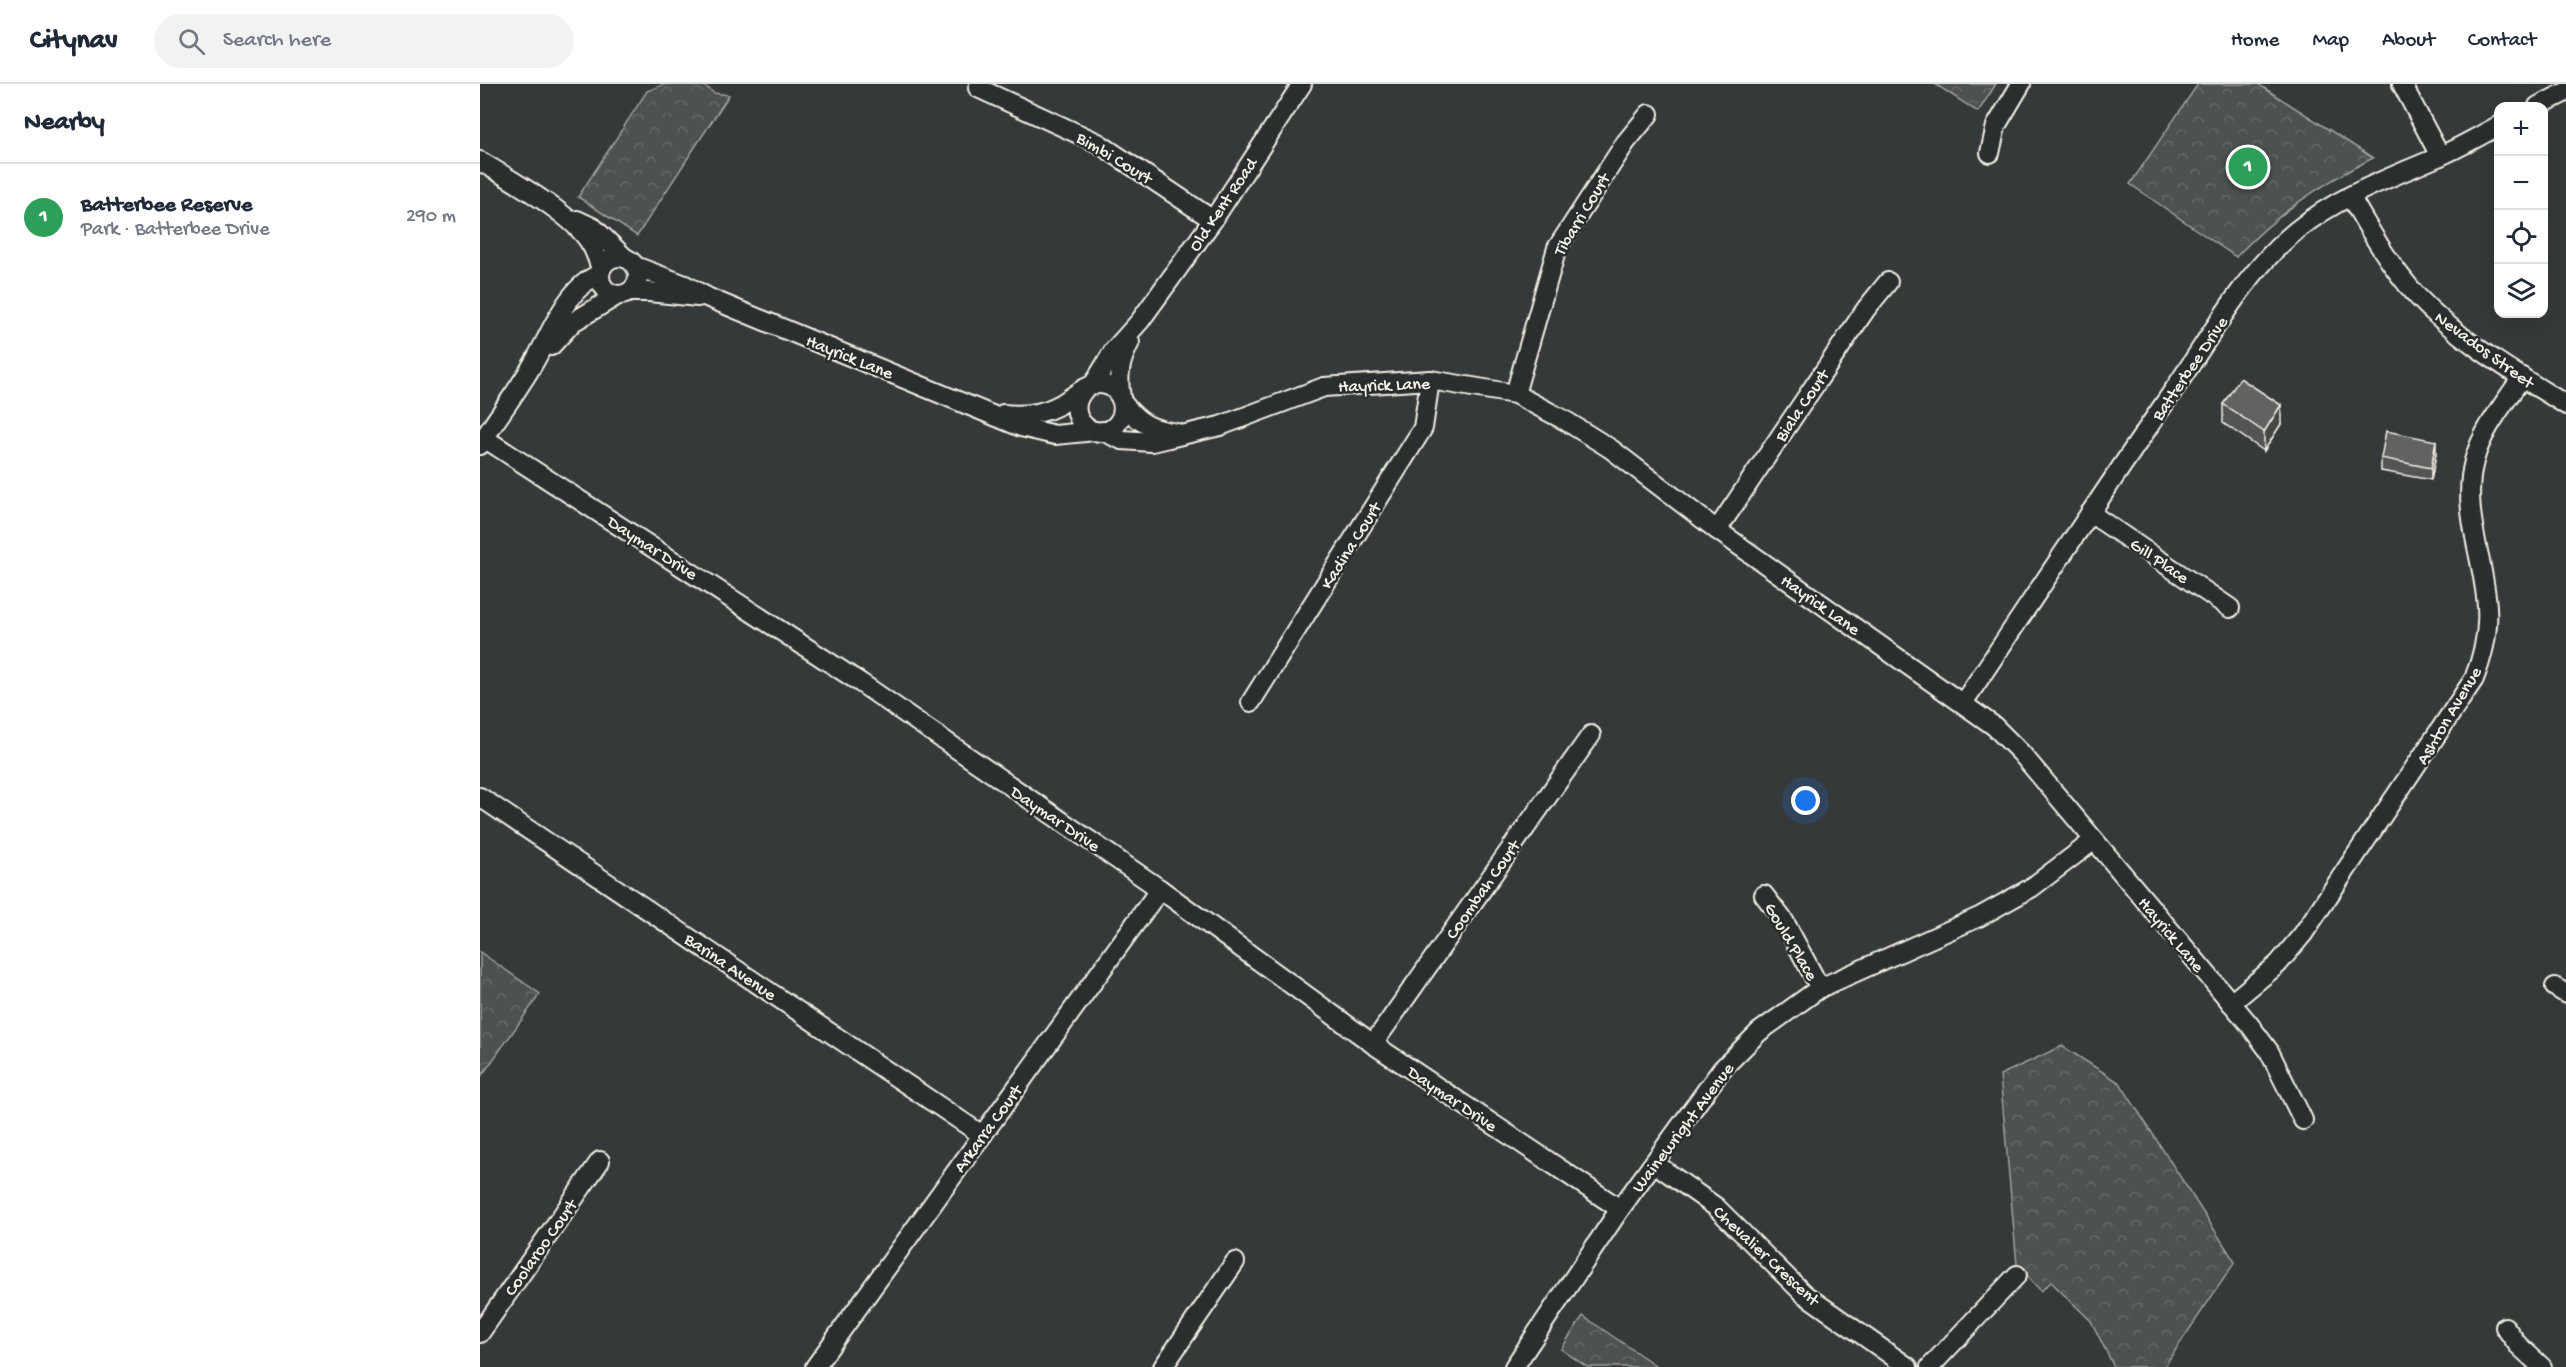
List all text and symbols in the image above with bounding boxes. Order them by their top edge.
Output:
search box [154,14,574,68]
text: Citynav [30,25,118,58]
icon: search [175,25,208,58]
text: Search here [223,28,331,54]
text: Home [2231,29,2279,54]
text: Map [2312,29,2349,54]
text: About [2382,29,2435,54]
text: Contact [2468,29,2536,54]
map controls [2494,102,2548,318]
button: + [2494,102,2548,156]
text: Nearby [24,108,105,139]
street label: Bimbi Court [1071,128,1157,191]
pin: 1 [2228,144,2268,190]
street label: Old Kent Road [1185,153,1264,256]
button: − [2494,156,2548,210]
street label: Tibarri Court [1550,169,1617,261]
text: Batterbee Reserve [81,193,252,219]
text: 1 [39,206,48,229]
text: 290 m [406,206,456,229]
button: locate [2494,210,2548,264]
text: Park · Batterbee Drive [81,219,269,242]
button: layers [2494,264,2548,318]
street label: Nevados Street [2430,308,2539,395]
street label: Batterbee Drive [2148,313,2234,426]
street label: Hayrick Lane [802,331,896,386]
street label: Biala Court [1771,365,1836,447]
street label: Hayrick Lane [1338,374,1431,399]
street label: Kadina Court [1317,498,1388,594]
street label: Daymar Drive [602,512,701,586]
street label: Gill Place [2125,535,2193,590]
street label: Hayrick Lane [1776,571,1864,642]
street label: Ashton Avenue [2413,663,2488,769]
street label: Daymar Drive [1005,782,1104,858]
your location [1791,786,1820,815]
street label: Coombah Court [1442,836,1527,944]
street label: Hayrick Lane [2132,894,2208,978]
street label: Gould Place [1758,899,1822,986]
street label: Barina Avenue [679,929,780,1007]
street label: Wainewright Avenue [1628,1059,1740,1197]
street label: Daymar Drive [1402,1062,1501,1138]
street label: Arkarra Court [950,1080,1029,1177]
street label: Coolaroo Court [501,1195,584,1301]
street label: Chevalier Crescent [1708,1202,1824,1313]

